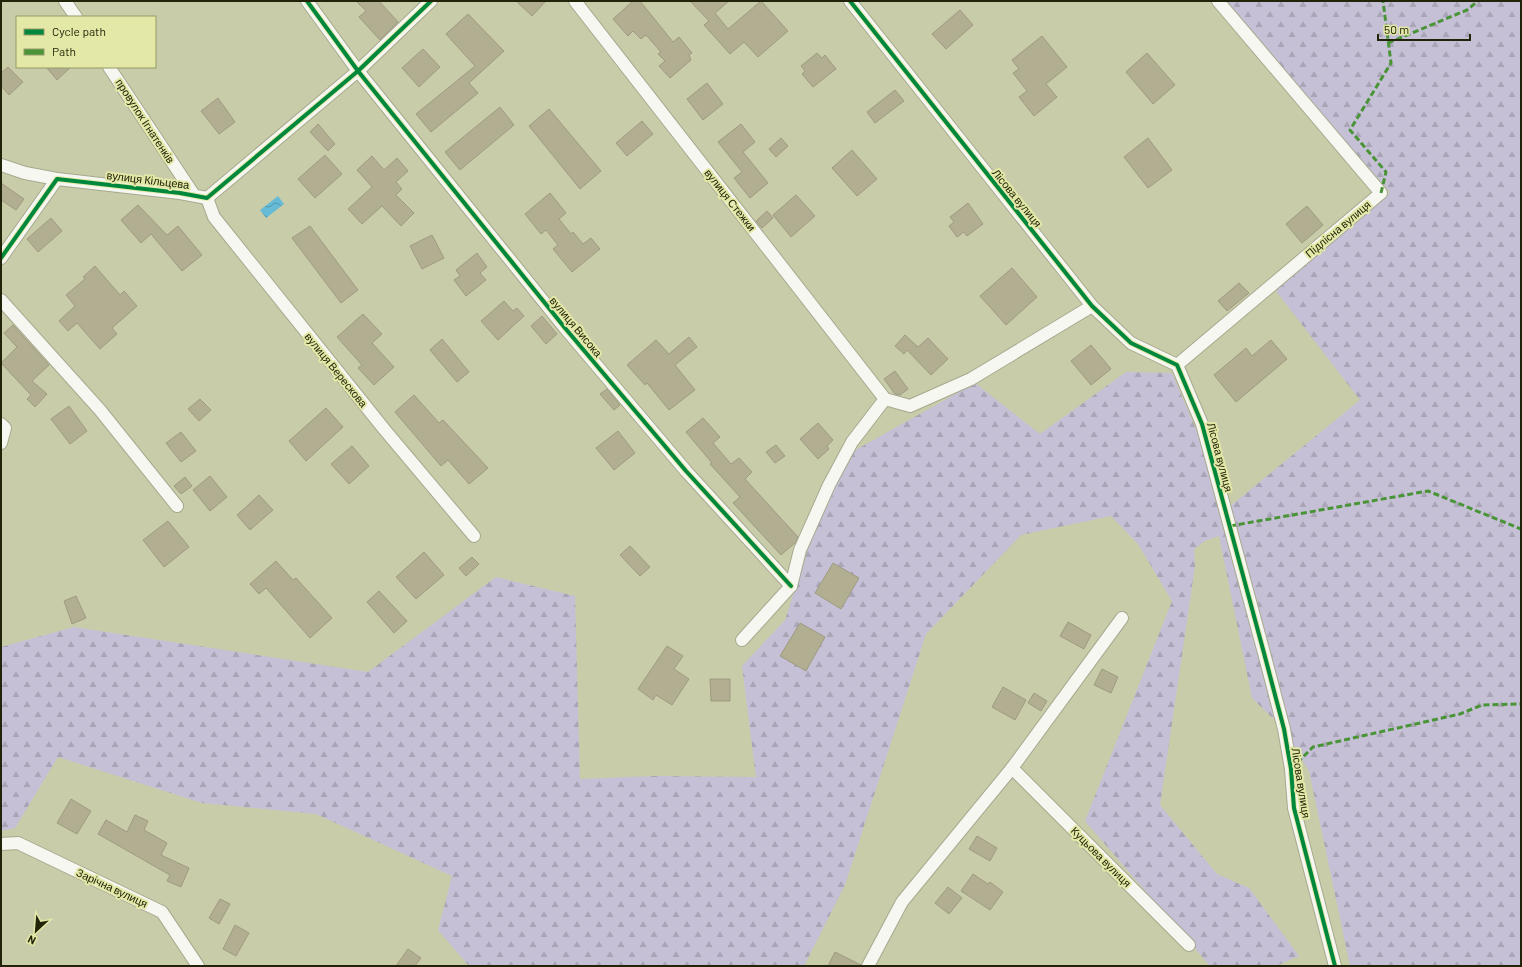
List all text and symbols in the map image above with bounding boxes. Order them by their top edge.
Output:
legend [16,16,156,68]
scale bar [1378,16,1470,42]
text: 50 m [1384,22,1409,36]
text: Cycle path [52,24,106,38]
text: Path [52,44,76,58]
street label: провулок Ігнатенків [113,76,178,165]
street label: вулиця Стежки [702,166,759,233]
street label: Лісова вулиця [990,166,1045,229]
street label: вулиця Кільцева [106,168,191,191]
street label: Підлісна вулиця [1302,198,1373,260]
street label: вулиця Висока [548,294,606,360]
street label: вулиця Верескова [302,330,371,410]
street label: Лісова вулиця [1205,421,1236,493]
street label: Лісова вулиця [1290,747,1313,819]
street label: Куцьова вулиця [1069,824,1134,889]
street label: Зарічна вулиця [75,865,150,910]
north arrow [16,911,56,951]
text: N [25,933,38,948]

